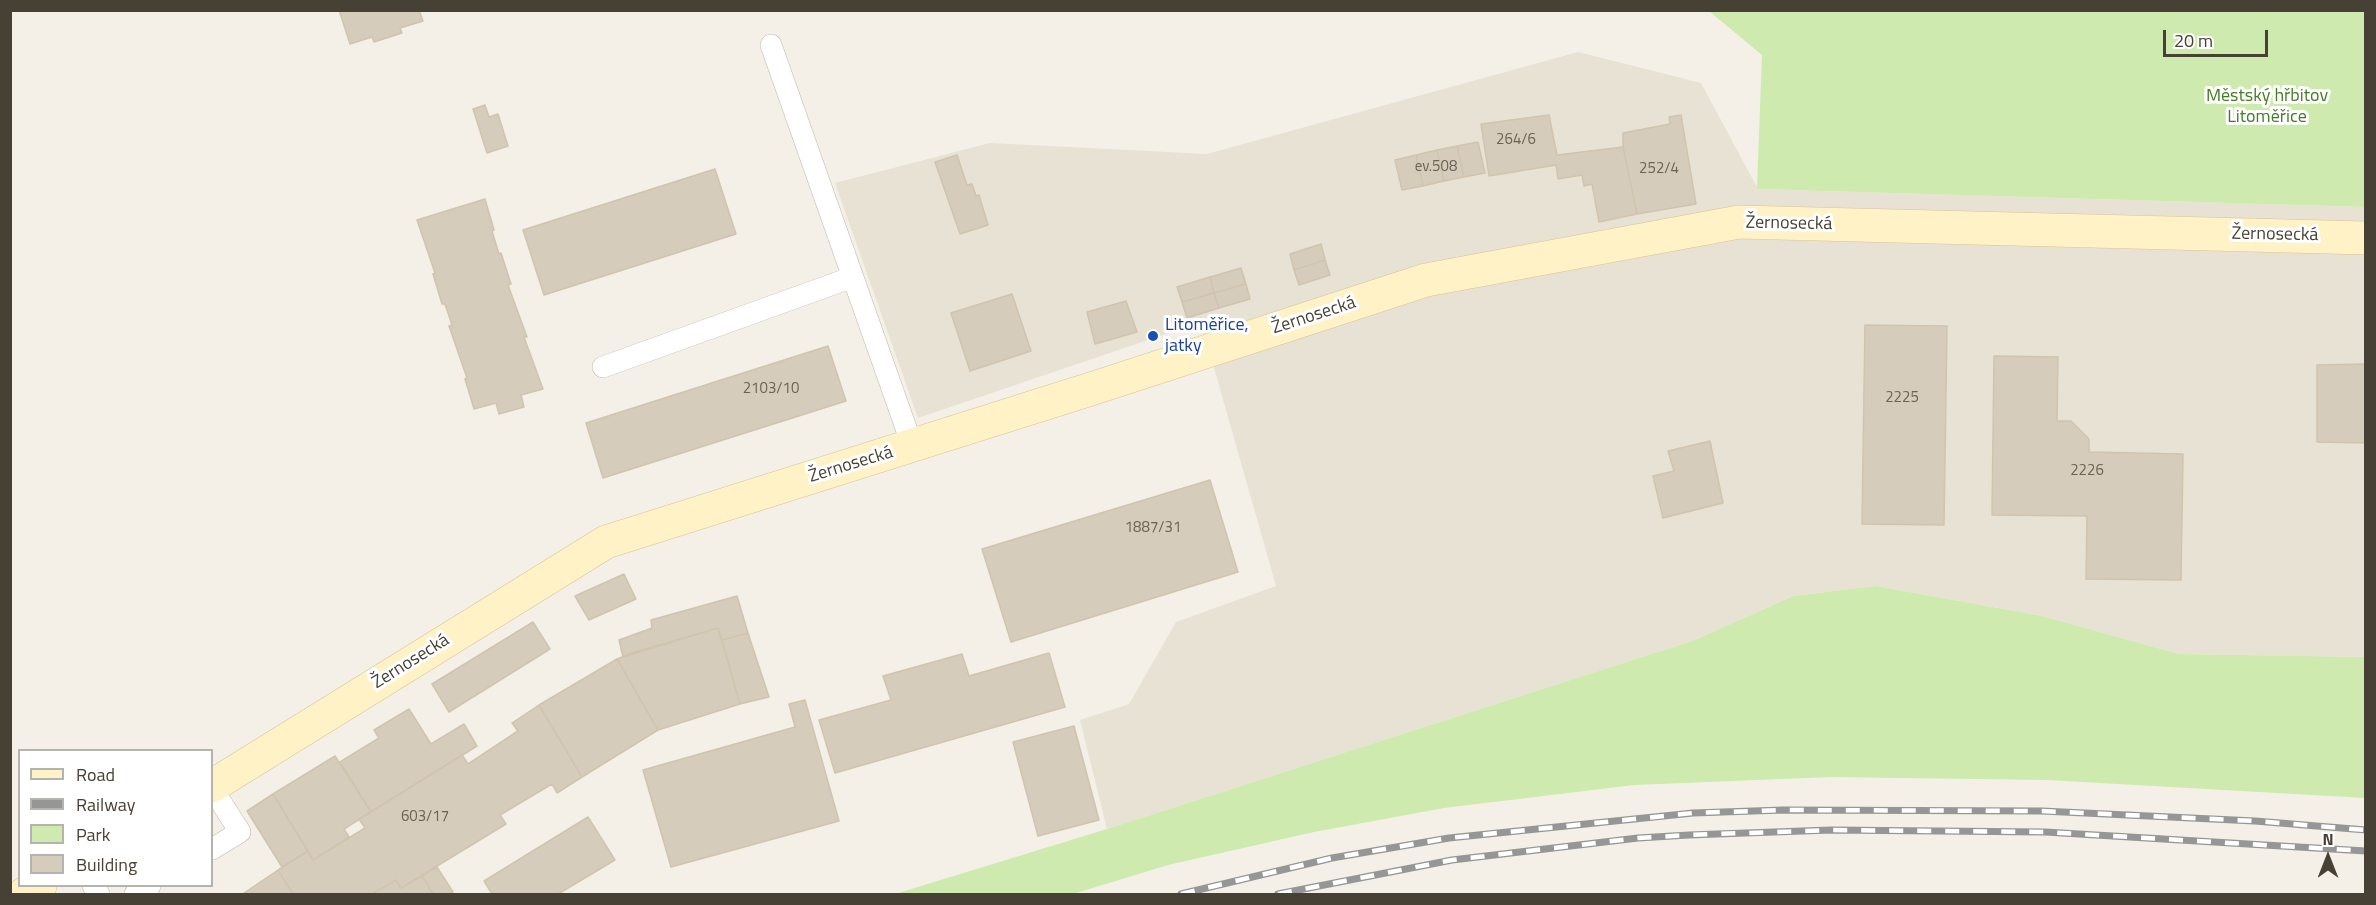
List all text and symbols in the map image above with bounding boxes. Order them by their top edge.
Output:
scale bar [2166,18,2271,56]
text: 20 m [2174,27,2213,54]
park label: Městský hřbitov Litoměřice [2206,86,2328,128]
house number: 264/6 [1496,131,1536,149]
house number: ev.508 [1415,158,1457,176]
house number: 252/4 [1639,160,1679,178]
street label: Žernosecká [1745,212,1833,236]
street label: Žernosecká [2231,223,2319,247]
street label: Žernosecká [1269,292,1359,340]
place label: Litoměřice, jatky [1165,315,1249,358]
marker: Litoměřice, jatky [1146,329,1160,343]
house number: 2103/10 [743,380,799,398]
house number: 2225 [1885,389,1919,407]
street label: Žernosecká [806,442,896,488]
house number: 2226 [2070,462,2104,480]
house number: 1887/31 [1125,519,1181,537]
street label: Žernosecká [368,630,454,694]
legend [18,749,213,887]
text: Road [76,761,115,788]
text: Railway [76,791,135,818]
house number: 603/17 [401,808,449,826]
text: Park [76,821,110,848]
north arrow [2298,827,2358,887]
text: N [2322,827,2334,851]
text: Building [76,851,137,878]

